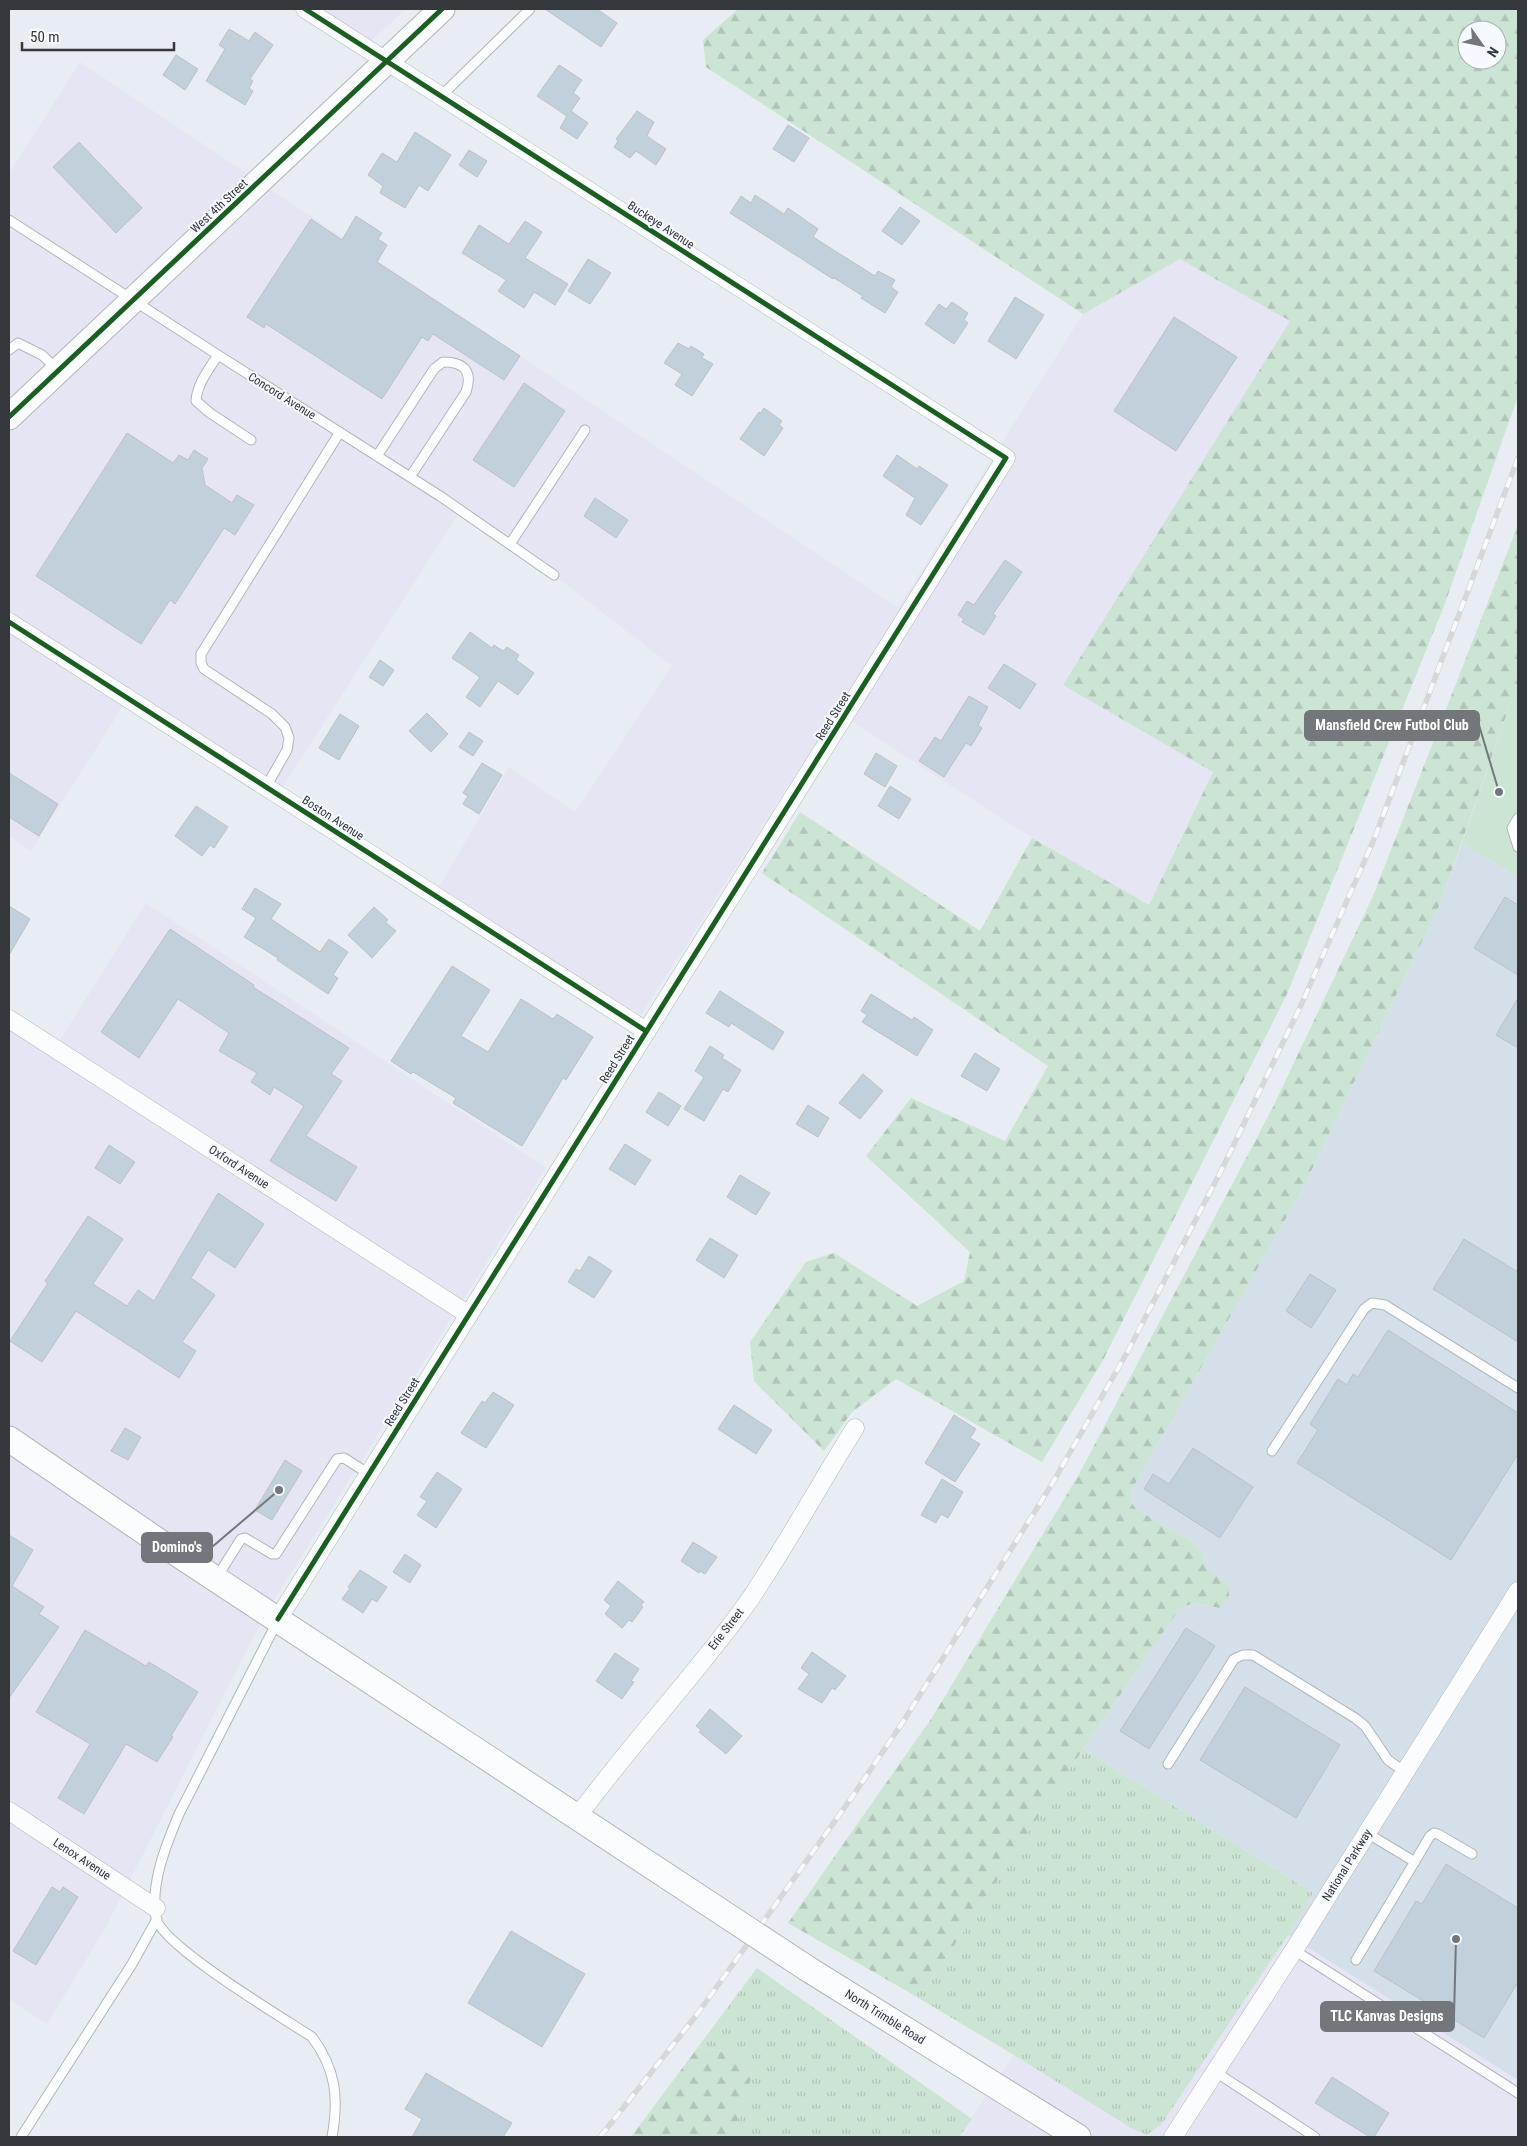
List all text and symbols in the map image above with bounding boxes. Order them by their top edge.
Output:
scale bar [22,20,175,52]
north arrow [1457,20,1507,70]
text: 50 m [30,28,60,46]
text: N [1484,44,1502,60]
street label: West 4th Street [188,176,251,236]
street label: Buckeye Avenue [625,198,697,252]
street label: Concord Avenue [246,370,319,423]
street label: Reed Street [813,689,854,743]
callout: Mansfield Crew Futbol Club [1305,711,1479,740]
text: Mansfield Crew Futbol Club [1315,717,1469,733]
street label: Boston Avenue [300,793,367,843]
street label: Reed Street [597,1032,638,1086]
street label: Oxford Avenue [206,1142,272,1192]
street label: Reed Street [382,1375,423,1429]
callout: Domino's [142,1533,212,1562]
text: Domino's [152,1539,202,1555]
street label: Erie Street [705,1605,747,1653]
street label: National Parkway [1319,1826,1375,1904]
street label: Lenox Avenue [51,1835,114,1883]
street label: North Trimble Road [842,1987,928,2047]
callout: TLC Kanvas Designs [1321,2002,1454,2031]
text: TLC Kanvas Designs [1330,2008,1444,2024]

